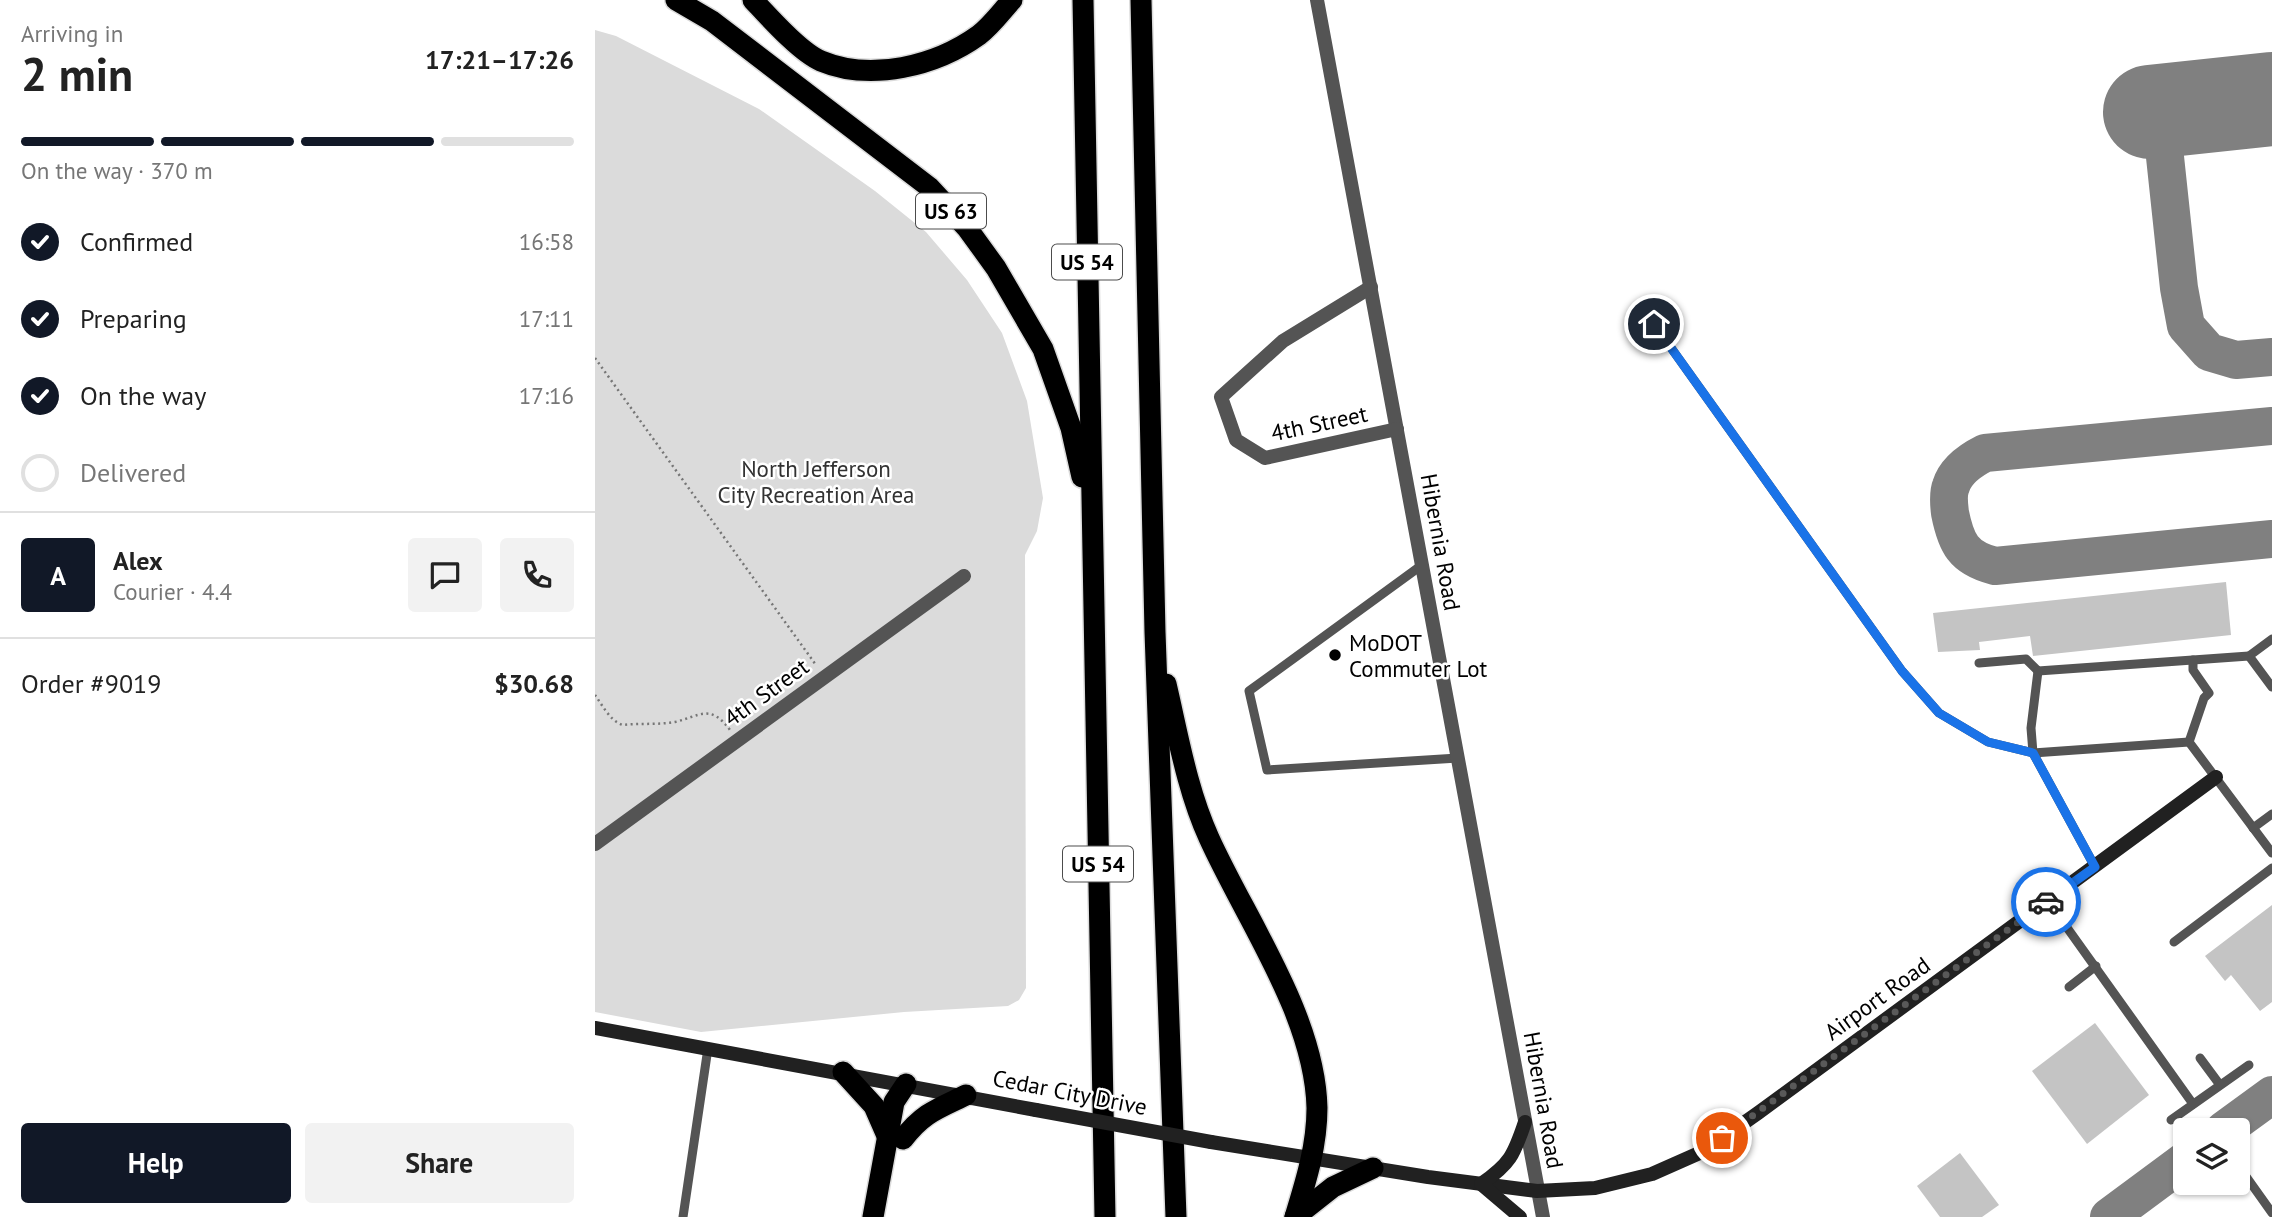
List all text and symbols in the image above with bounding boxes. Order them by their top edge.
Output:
text: Arriving in [21,19,123,48]
text: 17:21–17:26 [425,43,574,76]
text: 2 min [21,44,133,104]
text: On the way · 370 m [21,156,213,185]
road number: US 63 [916,194,986,228]
icon: check [21,223,59,261]
text: Confirmed [80,225,193,258]
text: 16:58 [519,227,574,256]
road number: US 54 [1052,244,1122,280]
pin [1624,294,1684,354]
icon: check [21,300,59,338]
text: Preparing [80,302,187,335]
text: 17:11 [519,304,574,333]
icon: home [1635,305,1673,343]
icon: check [21,377,59,415]
text: On the way [80,379,206,412]
text: 17:16 [519,381,574,410]
street label: 4th Street [1268,399,1370,447]
park label: North Jefferson City Recreation Area [717,454,915,509]
text: Delivered [80,456,186,489]
street label: Hibernia Road [1415,471,1467,613]
button: chat [408,538,482,612]
button: phone [500,538,574,612]
text: Alex [113,544,163,577]
text: A [50,559,66,592]
text: Courier · 4.4 [113,577,232,606]
place label: MoDOT Commuter Lot [1349,628,1487,683]
marker: MoDOT Commuter Lot [1327,647,1343,663]
street label: 4th Street [718,651,814,732]
text: Order #9019 [21,667,161,700]
text: $30.68 [494,667,574,700]
road number: US 54 [1063,846,1133,882]
courier [2011,867,2081,937]
icon: car [2027,883,2065,921]
street label: Airport Road [1819,950,1935,1046]
street label: Hibernia Road [1518,1029,1570,1171]
street label: Cedar City Drive [990,1063,1150,1121]
pin [1692,1108,1752,1168]
map controls [2173,1118,2250,1195]
button: layers [2173,1118,2250,1195]
icon: bag [1703,1119,1741,1157]
button: Help [21,1123,291,1203]
button: Share [305,1123,574,1203]

